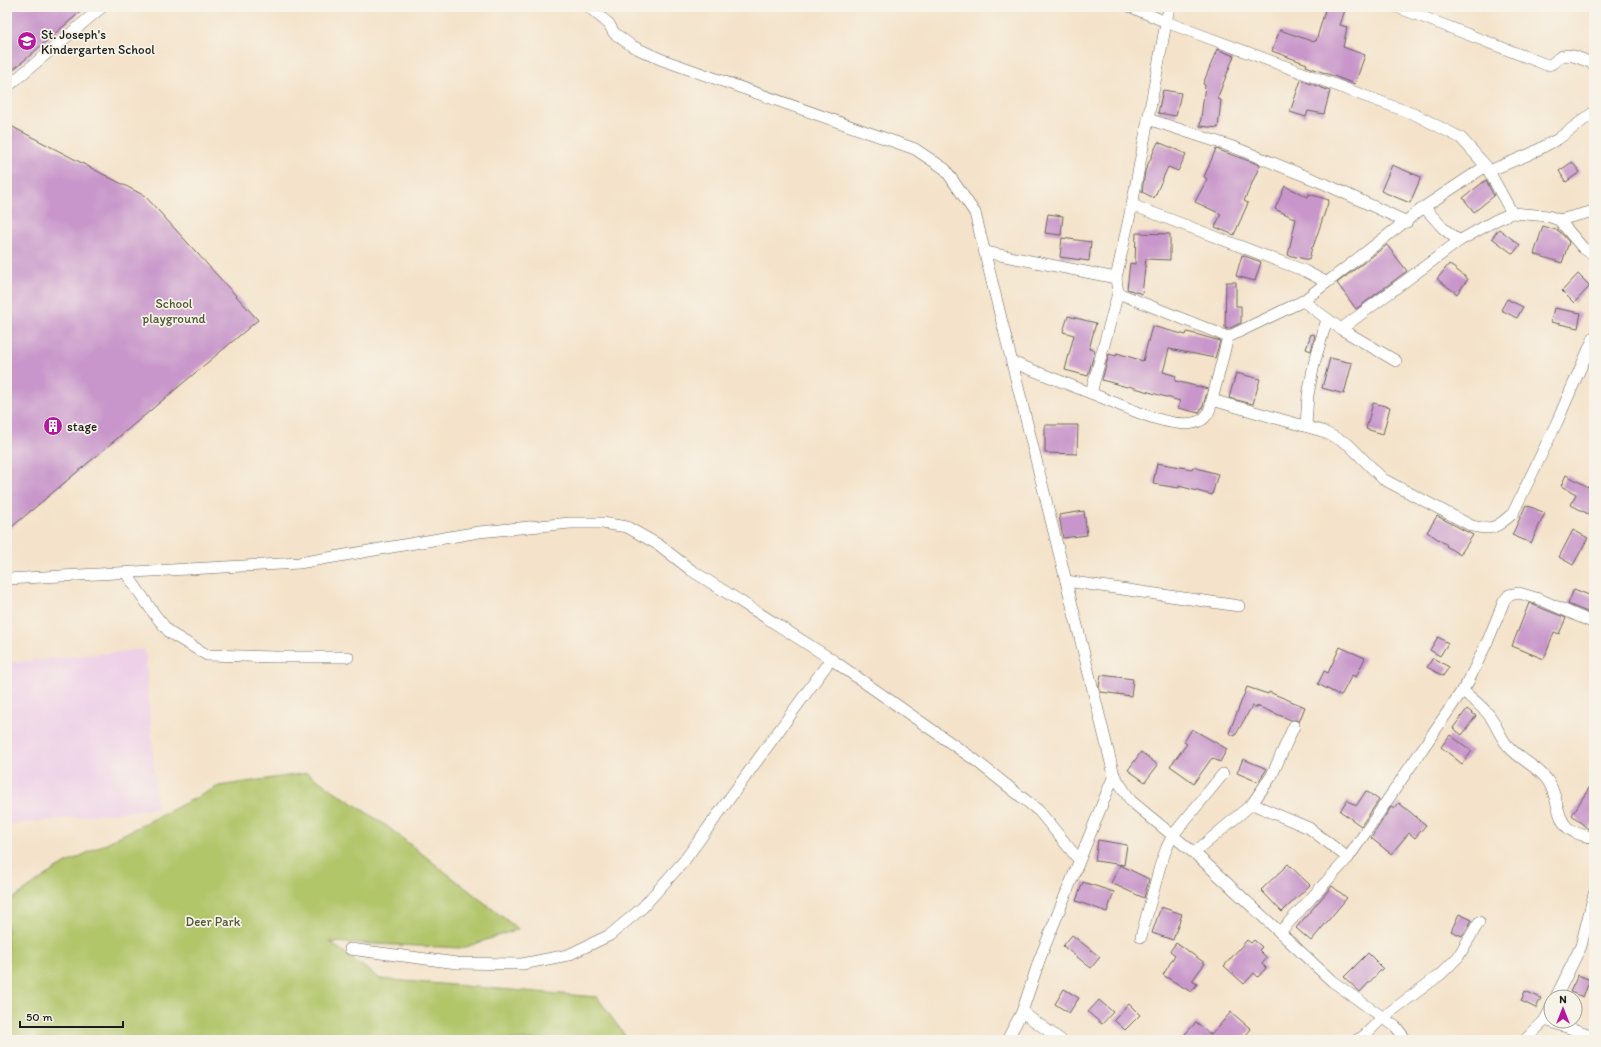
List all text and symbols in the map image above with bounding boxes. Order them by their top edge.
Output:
place label: St. Joseph's Kindergarten School [41,27,155,57]
school or university icon: St. Joseph's Kindergarten School [16,30,38,52]
park label: School playground [142,296,206,326]
building icon: stage [42,415,64,437]
place label: stage [67,419,97,434]
park label: Deer Park [186,914,241,929]
north arrow [1543,989,1583,1029]
text: N [1559,993,1567,1006]
scale bar [20,1003,123,1029]
text: 50 m [26,1010,52,1024]

